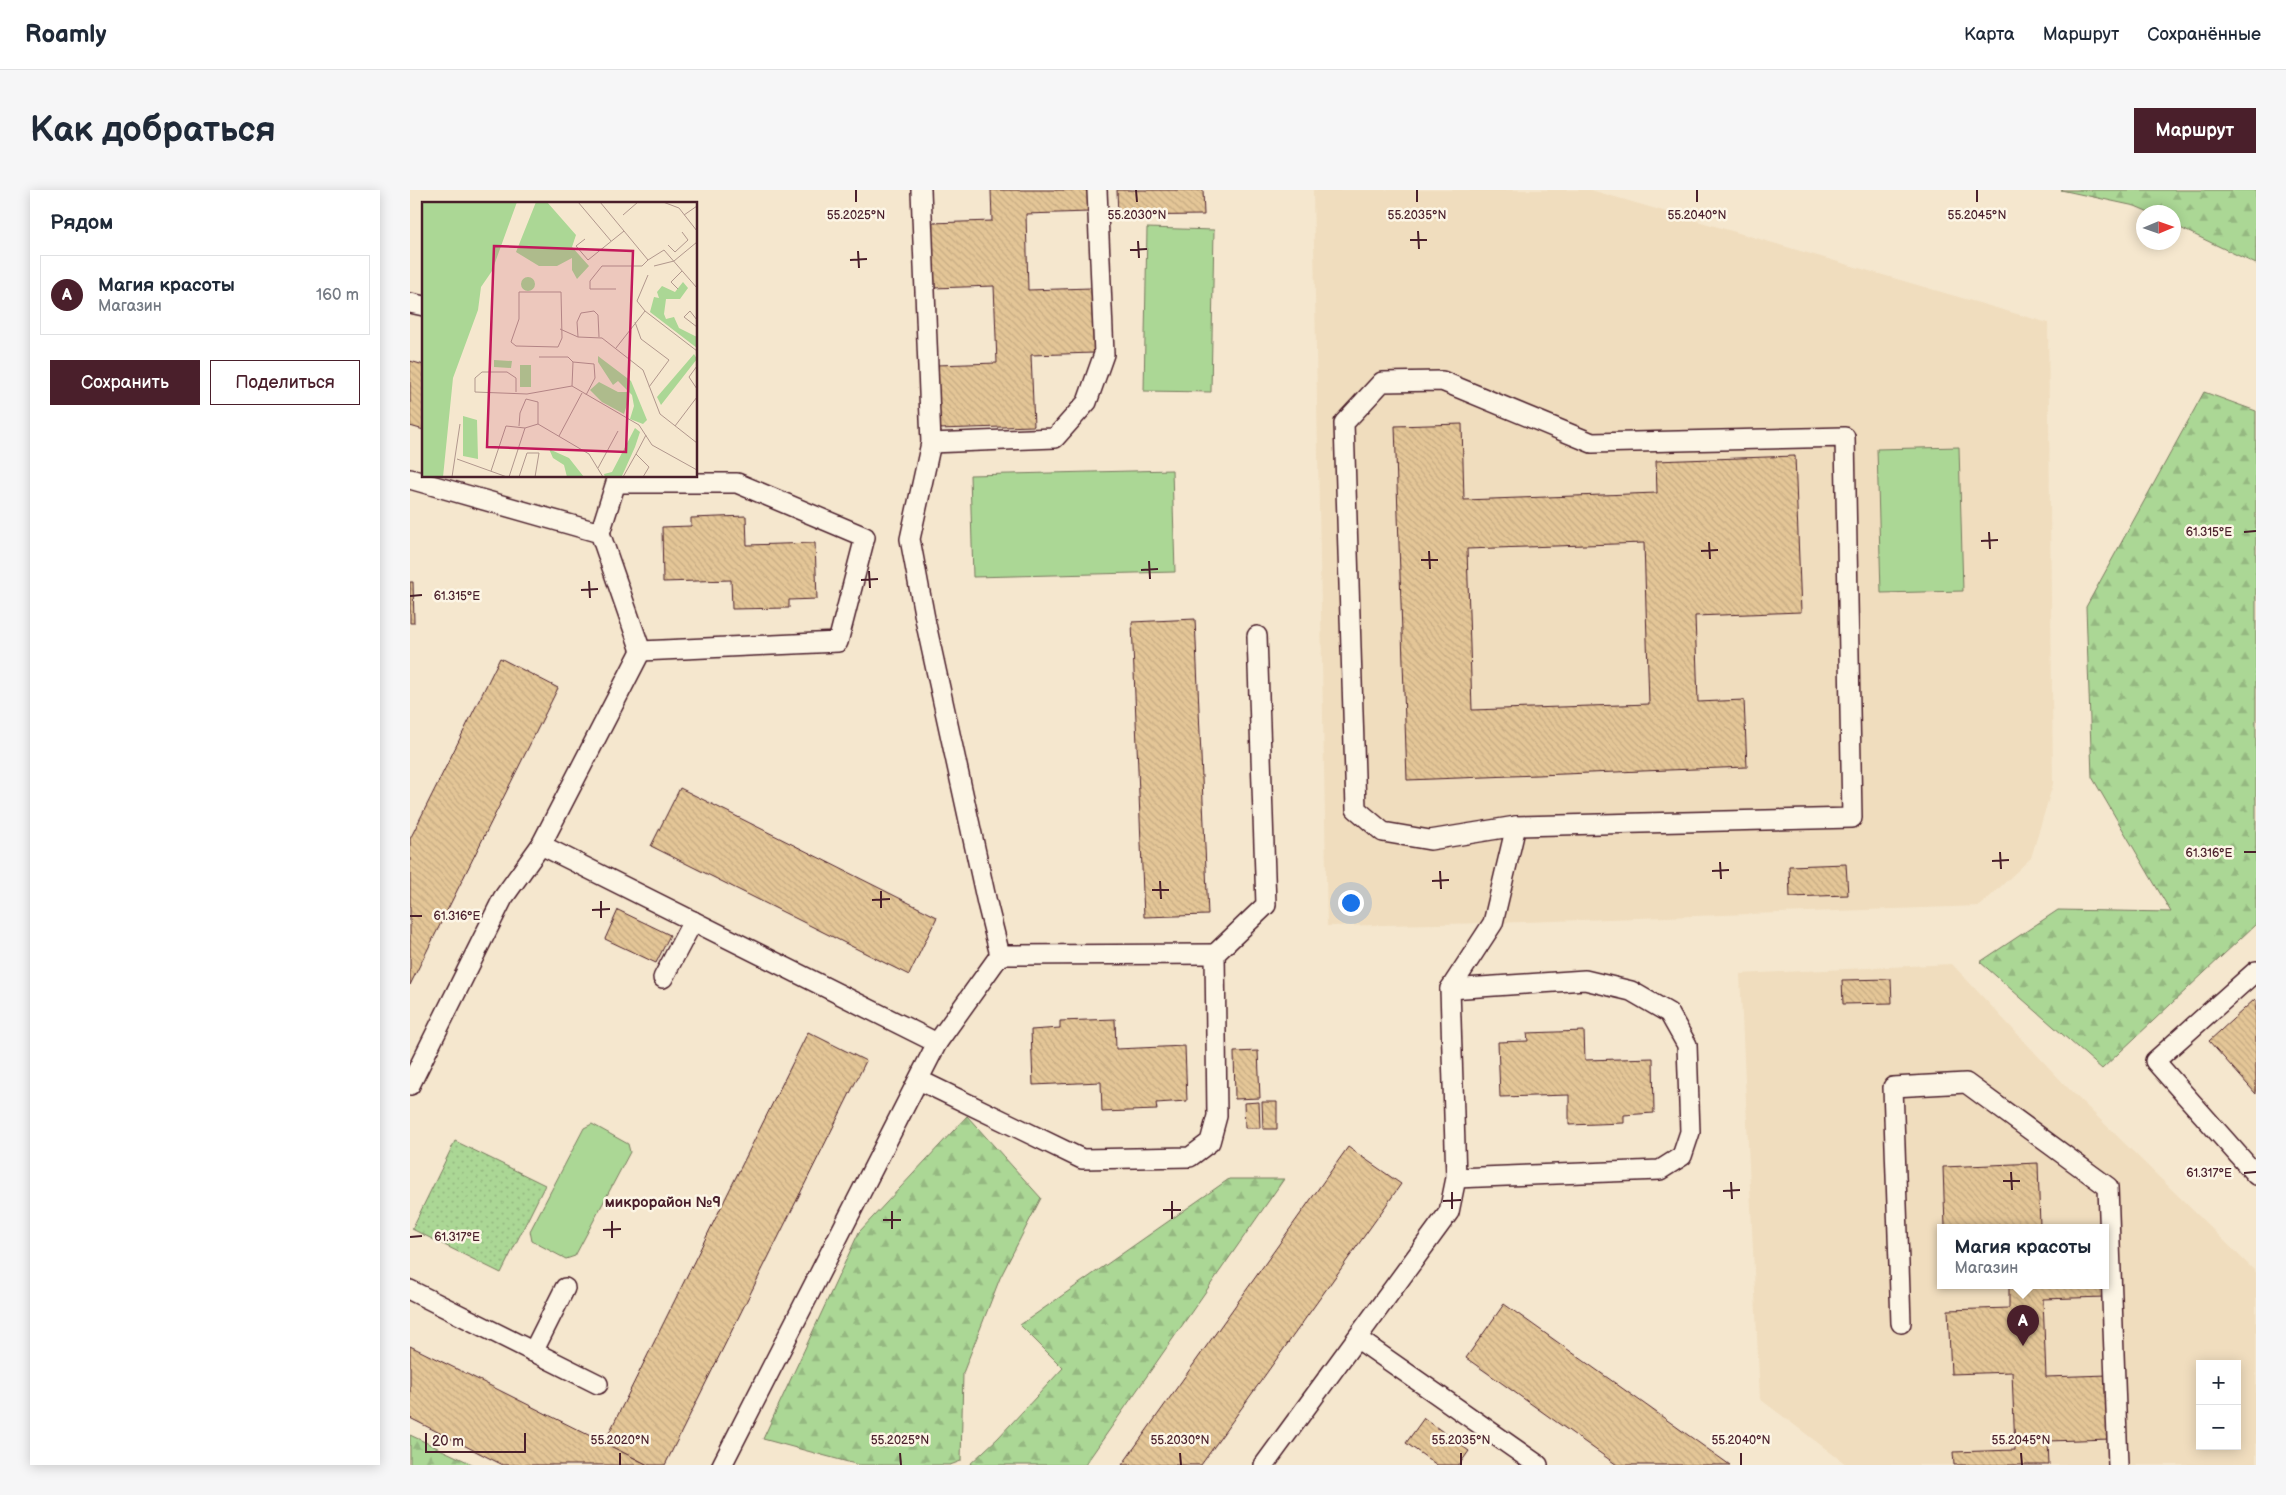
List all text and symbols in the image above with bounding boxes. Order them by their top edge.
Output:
text: Roamly [25,20,106,49]
text: Карта [1964,24,2015,45]
text: Маршрут [2043,24,2119,45]
text: Сохранённые [2147,24,2261,45]
button: Маршрут [2134,108,2256,153]
text: Как добраться [30,109,276,152]
inset map [422,202,698,478]
north arrow [2136,205,2181,250]
text: 55.2025°N [827,208,885,223]
text: 55.2030°N [1107,208,1167,223]
text: 55.2035°N [1388,208,1446,223]
text: 55.2040°N [1667,208,1727,223]
text: 55.2045°N [1948,208,2006,223]
text: Рядом [50,210,113,235]
text: Магия красоты [98,274,235,297]
text: A [62,286,72,305]
text: 160 m [316,286,359,305]
text: Магазин [98,297,162,316]
button: Сохранить [50,360,200,405]
button: Поделиться [210,360,360,405]
text: 61.315°E [2186,525,2232,540]
text: 61.315°E [434,589,480,604]
text: 61.316°E [2186,846,2233,861]
your location [1338,890,1364,916]
text: 61.316°E [434,909,481,924]
text: 61.317°E [2186,1166,2232,1181]
district label: микрорайон №9 [605,1193,721,1212]
popup [1937,1224,2109,1289]
text: 61.317°E [434,1230,480,1245]
text: Магия красоты [1955,1236,2091,1259]
text: Магазин [1955,1259,2018,1278]
pin: A [2007,1305,2039,1346]
map controls [2196,1360,2241,1450]
button: + [2196,1360,2241,1405]
button: − [2196,1405,2241,1450]
scale bar [425,1430,526,1453]
text: 20 m [432,1433,464,1450]
text: 55.2020°N [591,1433,649,1448]
text: 55.2025°N [871,1433,929,1448]
text: 55.2030°N [1150,1433,1210,1448]
text: 55.2035°N [1432,1433,1490,1448]
text: 55.2040°N [1711,1433,1771,1448]
text: 55.2045°N [1992,1433,2050,1448]

